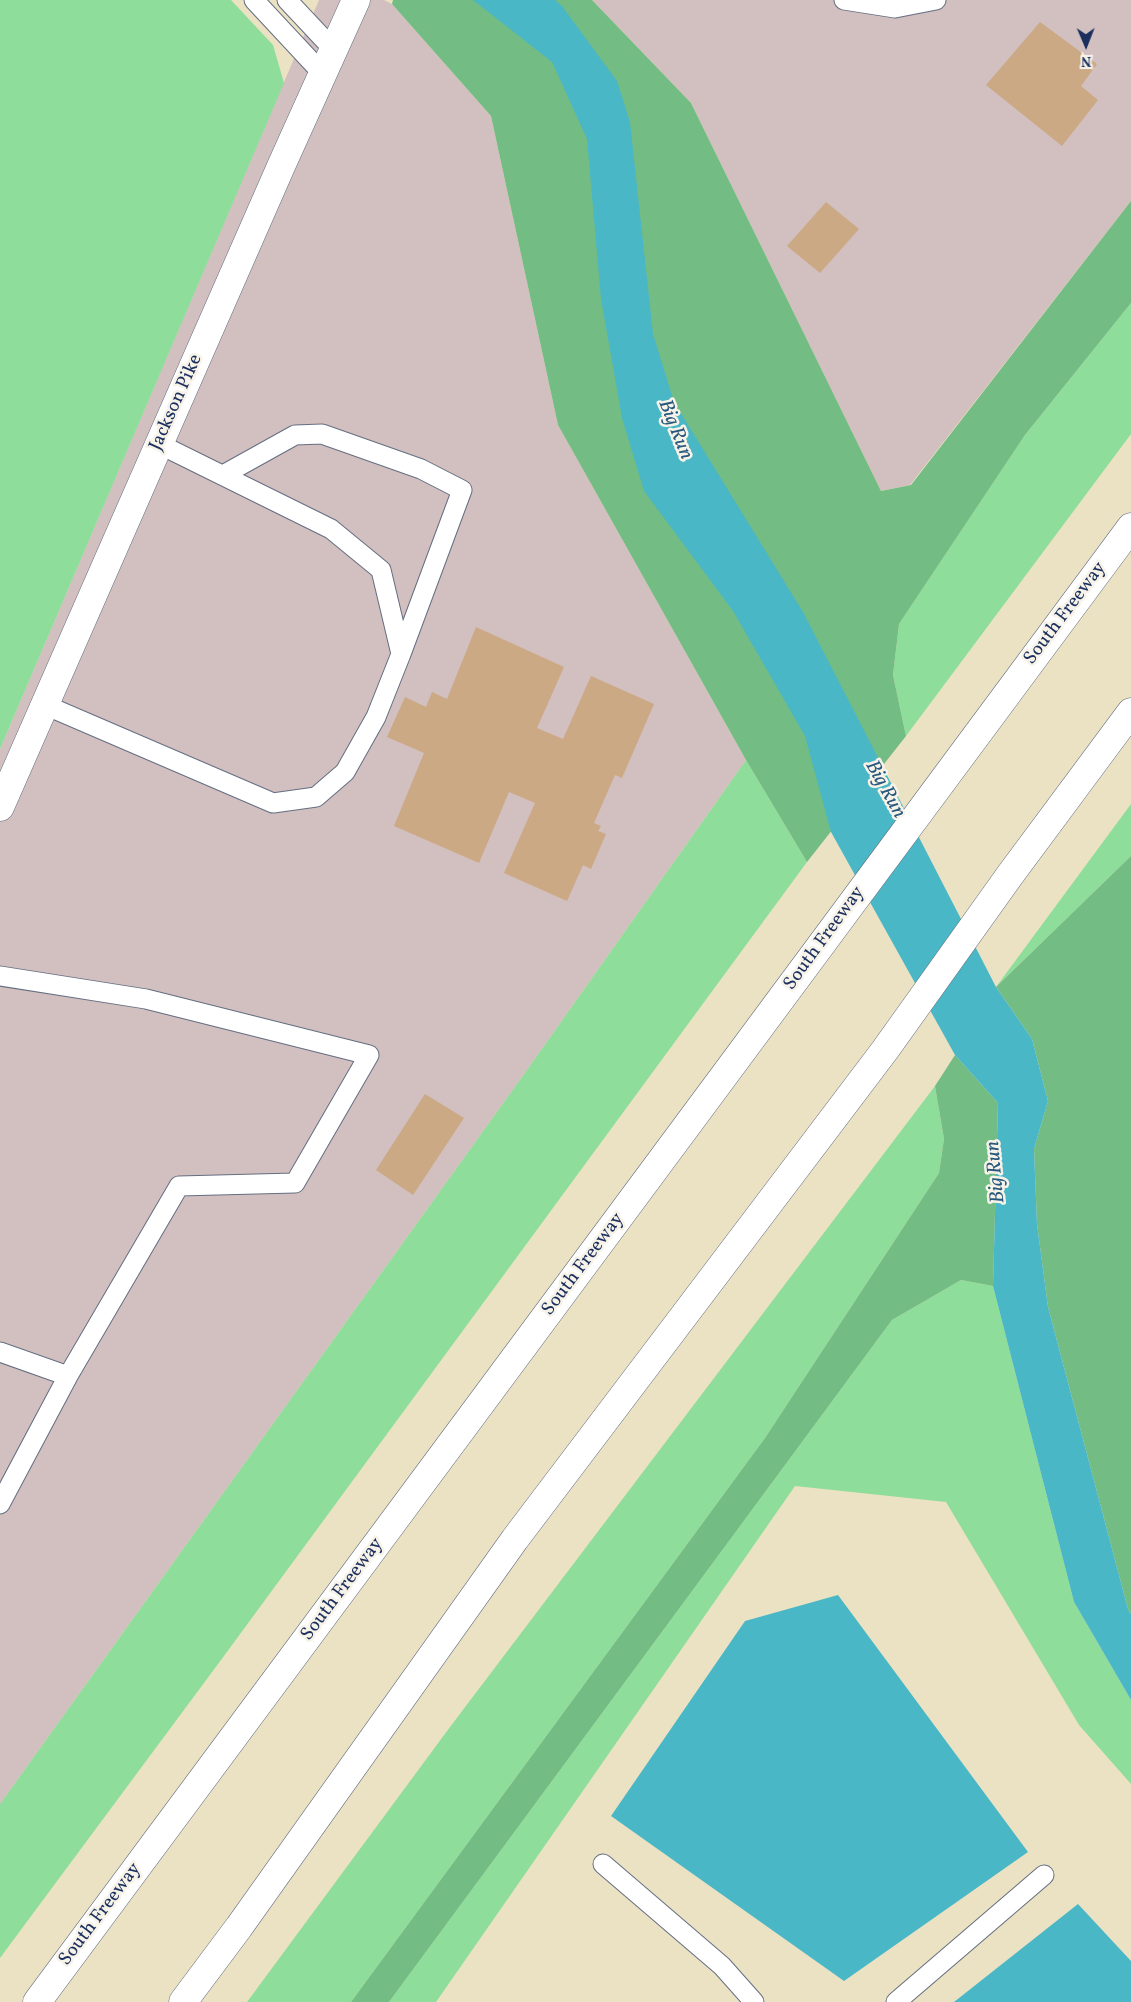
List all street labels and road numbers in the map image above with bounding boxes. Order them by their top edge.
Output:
street label: Jackson Pike [146,351,208,455]
street label: South Freeway [1020,558,1112,670]
street label: South Freeway [780,883,870,995]
street label: South Freeway [538,1209,630,1321]
street label: South Freeway [297,1534,389,1646]
street label: South Freeway [55,1859,147,1971]

